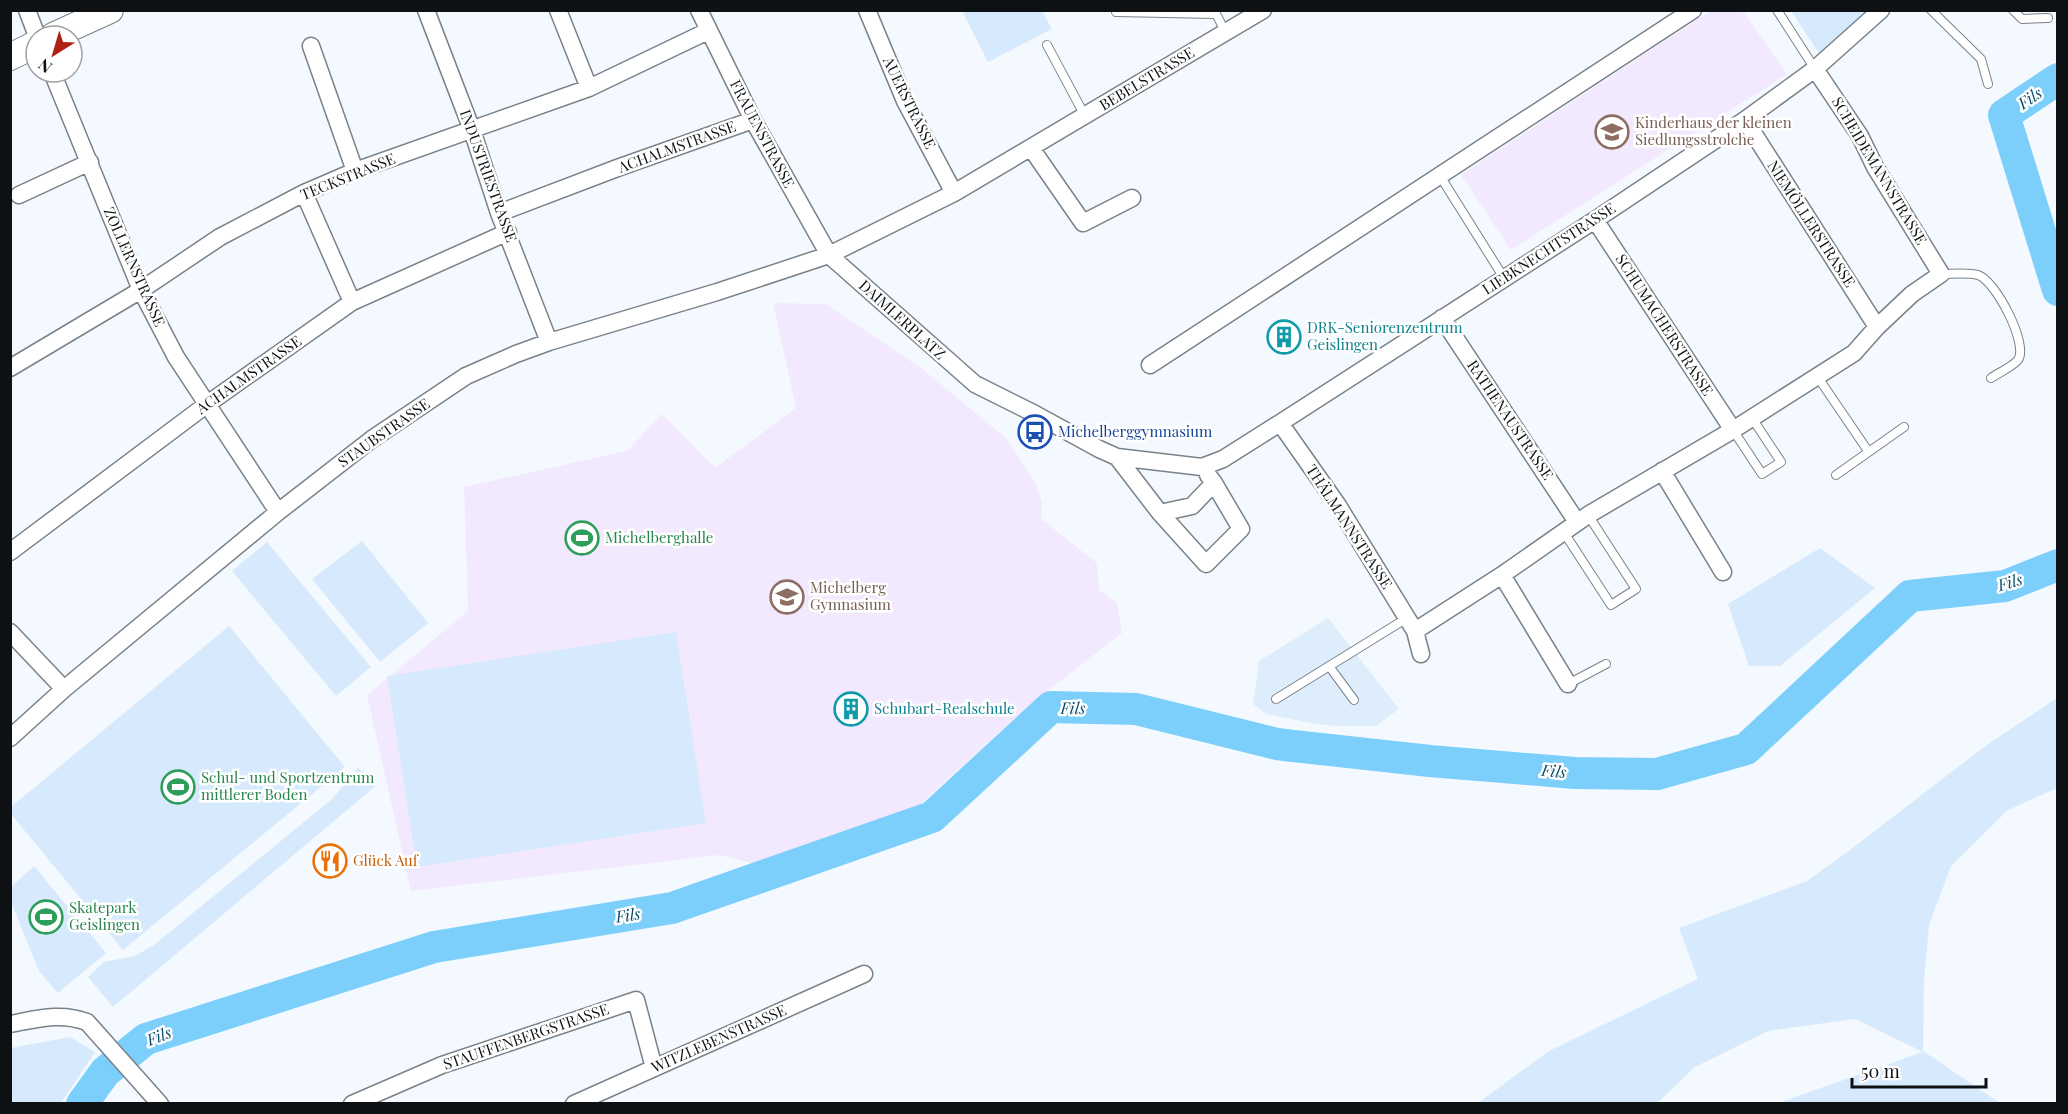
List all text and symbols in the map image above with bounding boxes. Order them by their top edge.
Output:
north arrow [24,24,84,84]
street label: BEBELSTRASSE [1095,42,1198,114]
street label: AUERSTRASSE [878,52,941,152]
text: N [33,54,56,78]
street label: FRAUENSTRASSE [726,76,800,191]
water label: Fils [2013,82,2046,114]
street label: SCHEIDEMANNSTRASSE [1828,93,1932,248]
street label: INDUSTRIESTRASSE [456,106,522,245]
place label: Kinderhaus der kleinen Siedlungsstrolche [1635,112,1792,149]
school or university icon: Kinderhaus der kleinen Siedlungsstrolche [1594,114,1630,150]
street label: ACHALMSTRASSE [614,115,738,177]
street label: TECKSTRASSE [297,148,398,204]
street label: NIEMÖLLERSTRASSE [1763,156,1860,291]
street label: LIEBKNECHTSTRASSE [1478,198,1619,299]
street label: ZOLLERNSTRASSE [100,204,170,330]
street label: SCHUMACHERSTRASSE [1612,250,1718,399]
street label: DAIMLERPLATZ [855,275,950,364]
place label: DRK-Seniorenzentrum Geislingen [1307,317,1463,354]
building icon: DRK-Seniorenzentrum Geislingen [1266,319,1302,355]
street label: ACHALMSTRASSE [191,330,305,418]
street label: RATHENAUSTRASSE [1463,356,1558,483]
street label: STAUBSTRASSE [334,393,433,471]
bus stop icon: Michelberggymnasium [1017,414,1053,450]
place label: Michelberggymnasium [1058,421,1213,441]
street label: THÄLMANNSTRASSE [1302,461,1397,592]
sports icon: Michelberghalle [564,520,600,556]
place label: Michelberghalle [605,527,713,547]
water label: Fils [1994,568,2025,595]
place label: Michelberg Gymnasium [810,577,892,614]
school or university icon: Michelberg Gymnasium [769,579,805,615]
building icon: Schubart-Realschule [833,691,869,727]
water label: Fils [1059,697,1086,718]
place label: Schubart-Realschule [874,698,1015,718]
water label: Fils [1540,759,1567,782]
place label: Schul- und Sportzentrum mittlerer Boden [201,767,375,804]
sports icon: Schul- und Sportzentrum mittlerer Boden [160,769,196,805]
restaurant icon: Glück Auf [312,843,348,879]
place label: Glück Auf [353,850,419,870]
place label: Skatepark Geislingen [69,897,140,934]
sports icon: Skatepark Geislingen [28,899,64,935]
water label: Fils [613,902,642,927]
street label: STAUFFENBERGSTRASSE [440,998,611,1074]
street label: WITZLEBENSTRASSE [647,999,789,1077]
water label: Fils [143,1021,174,1050]
scale bar [1852,1051,1986,1089]
text: 50 m [1861,1059,1900,1083]

